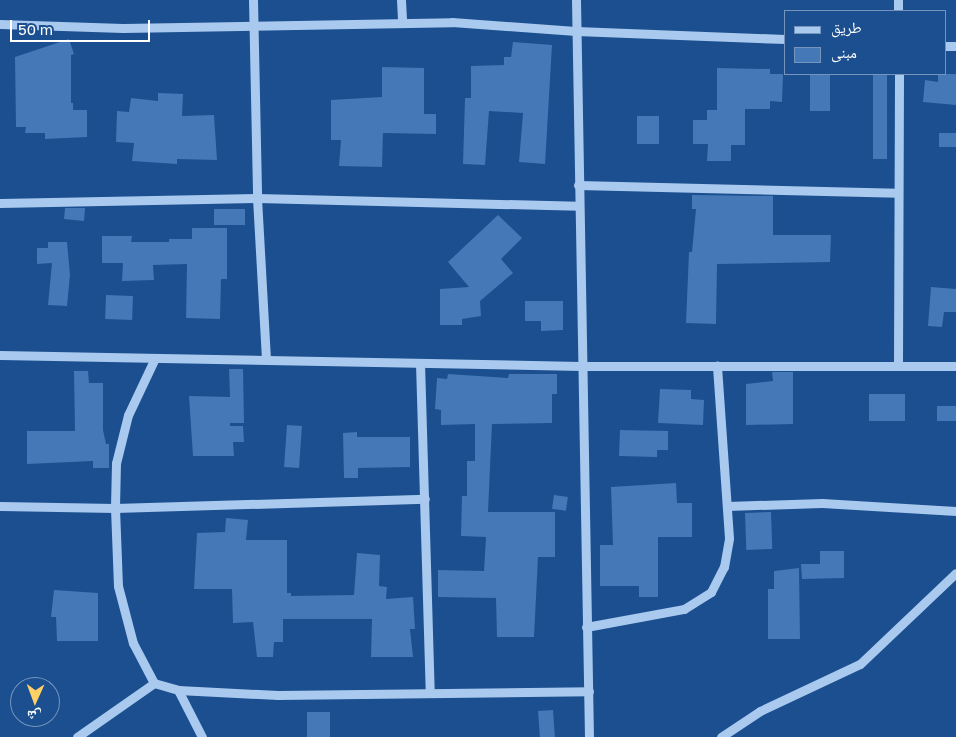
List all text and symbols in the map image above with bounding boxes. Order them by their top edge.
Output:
scale bar [12,10,152,42]
legend [784,10,946,75]
text: طريق [831,18,862,36]
text: 50 m [18,20,53,38]
text: مبنى [831,43,857,61]
north arrow [10,677,60,727]
text: ش [27,708,42,725]

